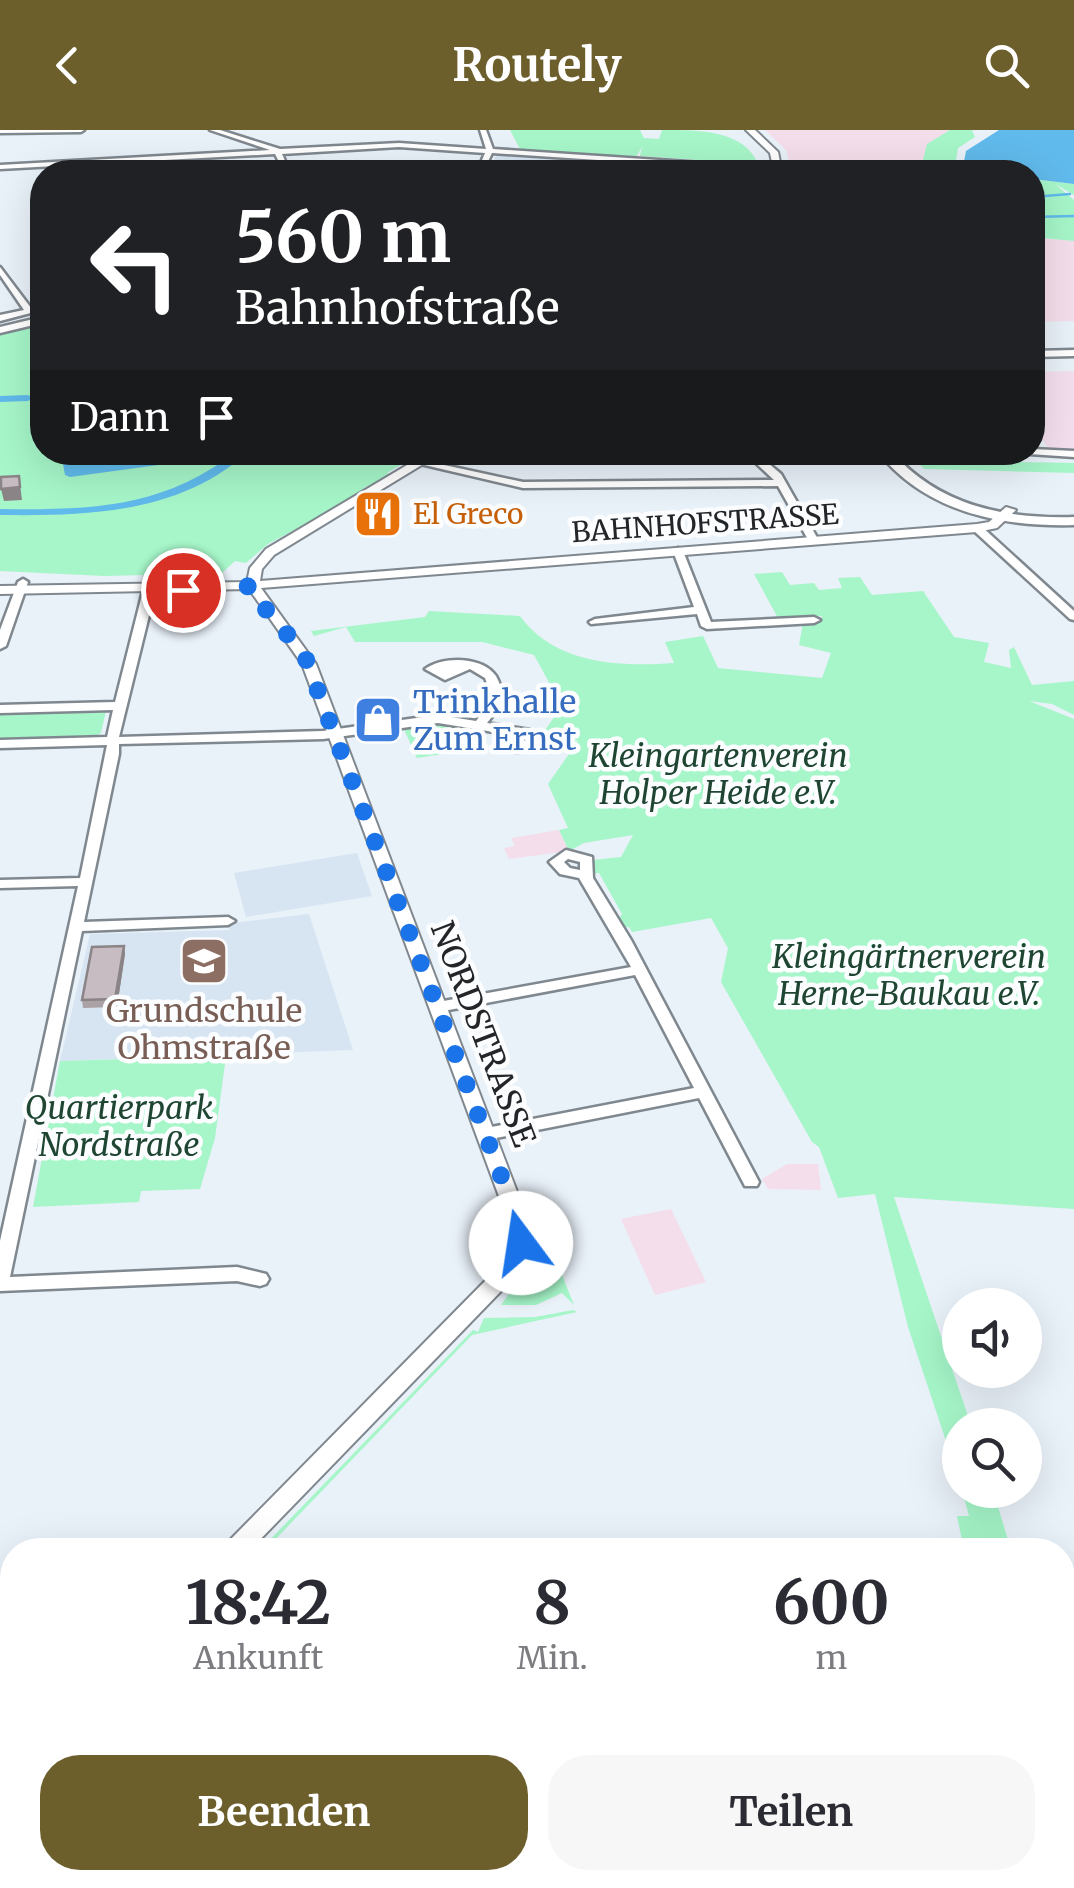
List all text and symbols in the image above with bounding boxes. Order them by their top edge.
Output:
text: Routely [452,37,622,93]
icon: back [40,38,95,93]
icon: search [979,38,1034,93]
text: 560 m [235,193,451,281]
icon: left [70,200,200,330]
text: Bahnhofstraße [235,280,559,336]
icon: arrive [189,390,244,445]
text: Dann [70,394,169,441]
restaurant icon: El Greco [352,488,404,540]
place label: El Greco [413,496,523,532]
street label: BAHNHOFSTRASSE [570,496,840,550]
pin [141,548,226,633]
icon: arrive [156,563,211,618]
place label: Trinkhalle Zum Ernst [413,682,577,759]
shop icon: Trinkhalle Zum Ernst [352,694,404,746]
park label: Kleingartenverein Holper Heide e.V. [587,736,848,813]
street label: NORDSTRASSE [422,916,544,1153]
school or university icon: Grundschule Ohmstraße [178,935,230,987]
park label: Kleingärtnerverein Herne-Baukau e.V. [771,937,1046,1014]
place label: Grundschule Ohmstraße [106,991,302,1068]
park label: Quartierpark Nordstraße [25,1088,214,1165]
position arrow [469,1191,573,1295]
map controls [942,1288,1042,1508]
button: sound [942,1288,1042,1388]
button: search [942,1408,1042,1508]
text: 18:42 [186,1565,331,1640]
text: 8 [533,1565,571,1640]
text: 600 [773,1565,889,1640]
text: Ankunft [193,1638,323,1678]
text: Min. [517,1638,588,1678]
text: m [815,1638,847,1678]
button: Beenden [40,1755,528,1870]
button: Teilen [548,1755,1035,1870]

